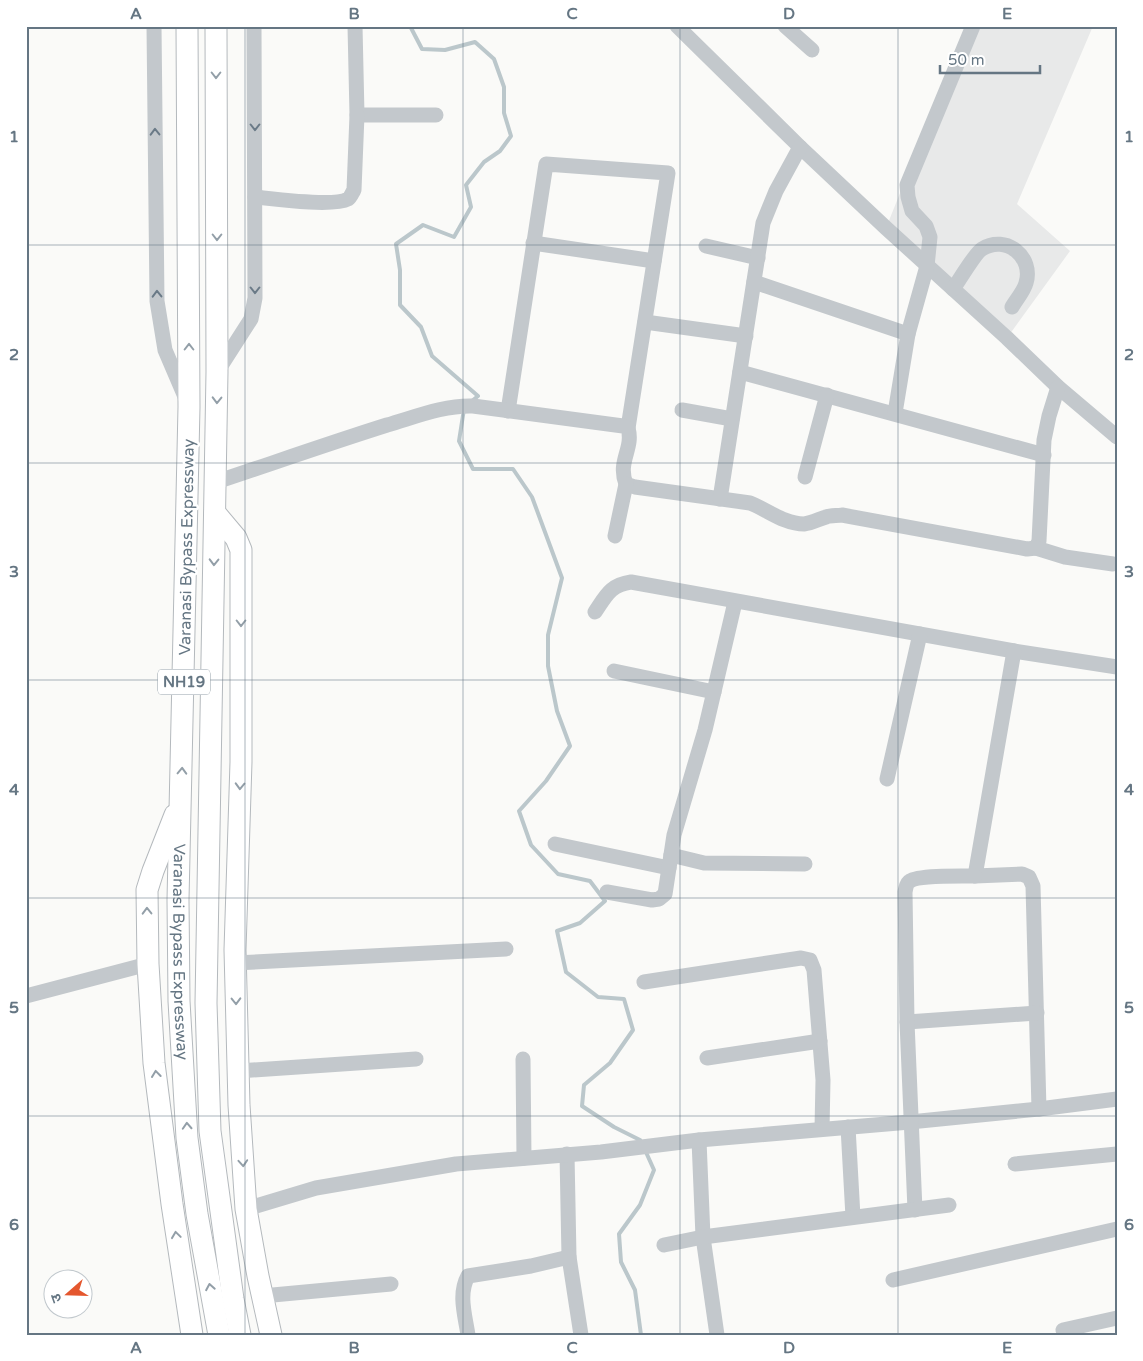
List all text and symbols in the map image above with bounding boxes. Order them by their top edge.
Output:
text: A [130,4,142,24]
text: B [348,4,360,24]
text: C [566,4,578,24]
text: D [783,4,795,24]
text: E [1002,4,1012,24]
scale bar [940,42,1040,74]
text: 50 m [948,51,985,69]
one-way arrow [211,72,221,79]
one-way arrow [250,124,260,132]
text: 1 [9,127,19,147]
one-way arrow [150,127,160,135]
text: 1 [1124,127,1134,147]
one-way arrow [212,234,222,242]
one-way arrow [250,286,260,294]
one-way arrow [152,290,163,298]
one-way arrow [184,342,194,350]
text: 2 [9,345,19,365]
text: 2 [1124,345,1134,365]
one-way arrow [212,396,222,404]
street label: Varanasi Bypass Expressway [175,438,199,655]
one-way arrow [209,559,219,567]
text: 3 [9,562,19,582]
text: 3 [1124,562,1134,582]
one-way arrow [236,620,246,628]
road number: NH19 [158,670,210,694]
one-way arrow [176,767,187,775]
text: 4 [9,780,19,800]
text: 4 [1124,780,1134,800]
one-way arrow [235,782,246,790]
street label: Varanasi Bypass Expressway [168,843,192,1061]
one-way arrow [142,907,152,915]
one-way arrow [231,997,241,1005]
text: 5 [9,998,19,1018]
text: 5 [1124,998,1134,1018]
one-way arrow [151,1069,161,1078]
one-way arrow [181,1122,192,1130]
one-way arrow [237,1159,248,1167]
text: 6 [9,1215,19,1235]
text: 6 [1124,1215,1134,1235]
one-way arrow [172,1230,182,1239]
north arrow [42,1268,92,1318]
one-way arrow [206,1282,216,1291]
text: उ [47,1291,66,1305]
text: A [130,1338,142,1358]
text: B [348,1338,360,1358]
text: C [566,1338,578,1358]
text: D [783,1338,795,1358]
text: E [1002,1338,1012,1358]

